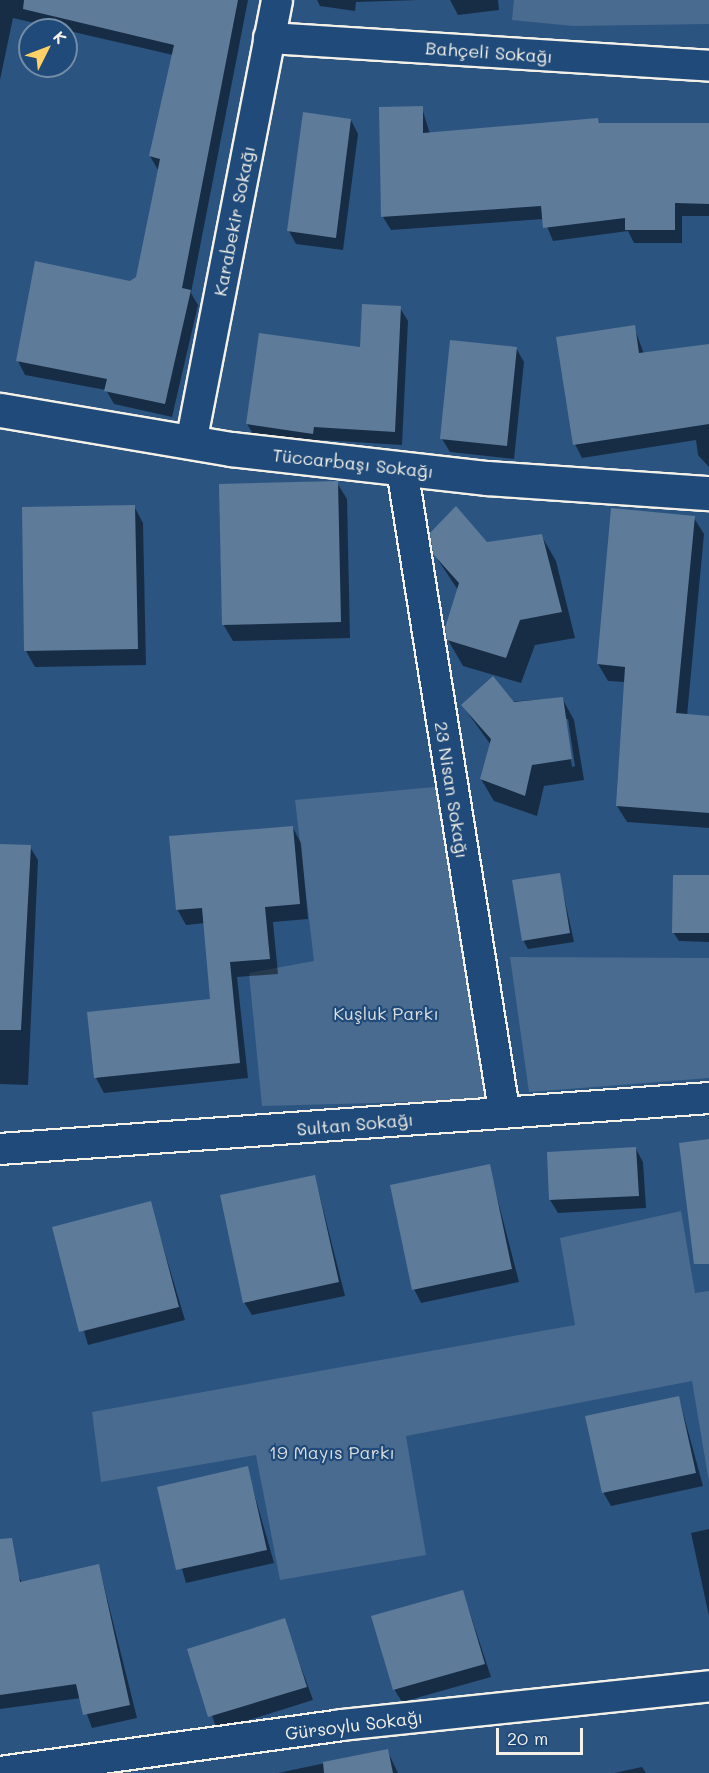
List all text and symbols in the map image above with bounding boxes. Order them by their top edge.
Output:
north arrow [18,18,78,78]
text: K [49,26,72,48]
street label: Bahçeli Sokağı [425,37,553,67]
street label: Karabekir Sokağı [209,144,259,298]
street label: Tüccarbaşı Sokağı [271,444,435,482]
street label: 23 Nisan Sokağı [431,720,473,860]
park label: Kuşluk Parkı [333,1002,439,1024]
street label: Sultan Sokağı [296,1108,414,1140]
park label: 19 Mayıs Parkı [269,1441,395,1463]
street label: Gürsoylu Sokağı [284,1706,424,1744]
scale bar [499,1716,586,1754]
text: 20 m [507,1726,548,1750]

